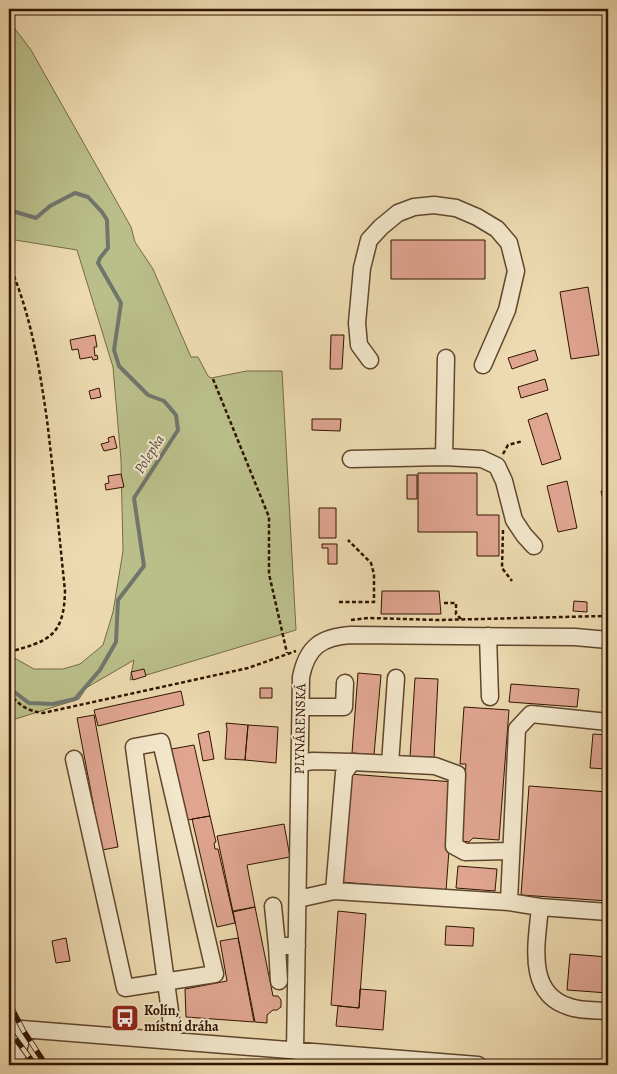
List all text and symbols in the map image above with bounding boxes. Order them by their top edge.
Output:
water label: Polepka [129,431,169,477]
street label: PLYNÁRENSKÁ [290,683,310,775]
place label: Kolín, místní dráha [144,1001,219,1036]
bus stop icon: Kolín, místní dráha [110,1003,140,1033]

